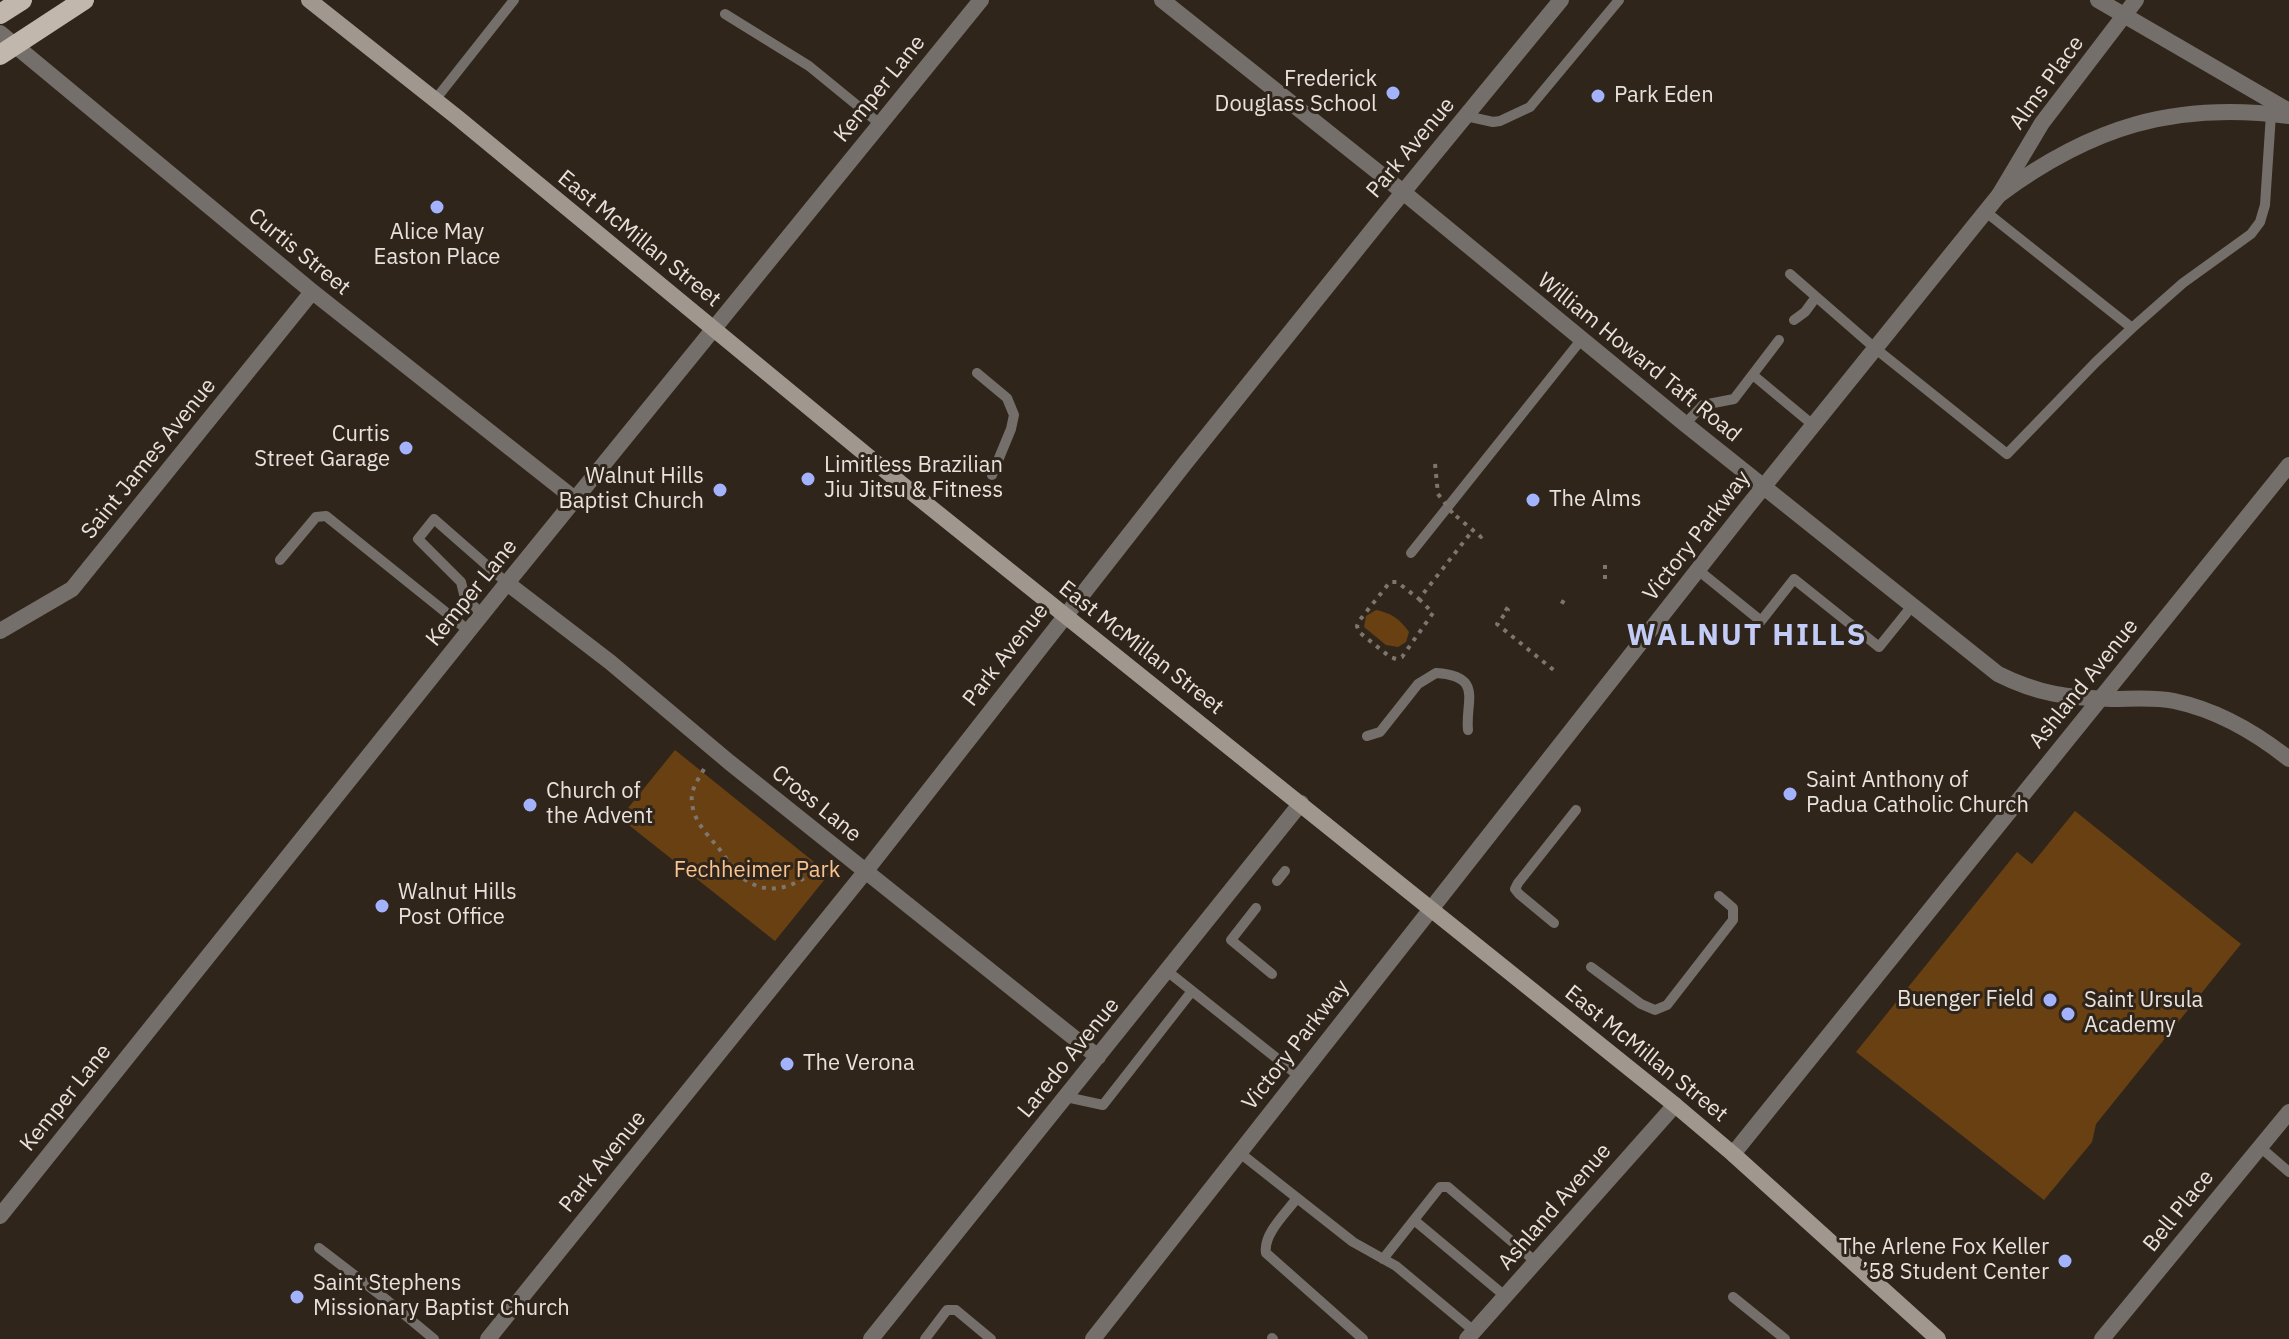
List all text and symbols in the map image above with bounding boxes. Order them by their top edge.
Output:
street label: Kemper Lane [829,30,931,148]
street label: Alms Place [2004,31,2090,135]
place label: Frederick Douglass School [1215,67,1377,118]
place label: Park Eden [1614,83,1714,109]
marker: Frederick Douglass School [1384,84,1402,102]
marker: Park Eden [1589,87,1607,105]
street label: Park Avenue [1361,92,1461,204]
street label: East McMillan Street [552,165,726,313]
marker: Alice May Easton Place [428,198,446,216]
street label: Curtis Street [243,203,355,301]
place label: Alice May Easton Place [374,220,500,272]
street label: William Howard Taft Road [1532,268,1746,448]
street label: Saint James Avenue [76,373,222,545]
place label: Curtis Street Garage [254,422,390,474]
marker: Curtis Street Garage [397,439,415,457]
place label: Limitless Brazilian Jiu Jitsu & Fitness [824,453,1003,504]
place label: Walnut Hills Baptist Church [558,464,704,516]
street label: Victory Parkway [1638,466,1756,606]
marker: Limitless Brazilian Jiu Jitsu & Fitness [799,470,817,488]
marker: Walnut Hills Baptist Church [711,481,729,499]
place label: The Alms [1549,487,1641,513]
marker: The Alms [1524,491,1542,509]
street label: Kemper Lane [421,534,523,652]
street label: East McMillan Street [1053,575,1229,721]
street label: Park Avenue [958,598,1054,712]
street label: Ashland Avenue [2024,614,2144,754]
district label: WALNUT HILLS [1626,618,1868,654]
street label: Cross Lane [766,760,866,848]
place label: Saint Anthony of Padua Catholic Church [1806,768,2029,820]
place label: Church of the Advent [546,779,653,830]
marker: Saint Anthony of Padua Catholic Church [1781,785,1799,803]
marker: Church of the Advent [521,796,539,814]
park label: Fechheimer Park [674,858,840,884]
place label: Walnut Hills Post Office [398,880,517,932]
marker: Walnut Hills Post Office [373,897,391,915]
street label: Victory Parkway [1237,975,1355,1115]
street label: East McMillan Street [1559,980,1733,1128]
place label: Buenger Field [1897,987,2034,1013]
place label: Saint Ursula Academy [2084,988,2203,1040]
marker: Buenger Field [2041,991,2059,1009]
street label: Laredo Avenue [1013,993,1125,1123]
marker: Saint Ursula Academy [2059,1005,2077,1023]
street label: Kemper Lane [15,1039,117,1157]
place label: The Verona [803,1051,915,1077]
marker: The Verona [778,1055,796,1073]
street label: Park Avenue [554,1106,652,1218]
street label: Ashland Avenue [1493,1138,1617,1276]
street label: Bell Place [2138,1165,2220,1257]
place label: The Arlene Fox Keller ’58 Student Center [1839,1235,2049,1286]
marker: The Arlene Fox Keller ’58 Student Center [2056,1252,2074,1270]
place label: Saint Stephens Missionary Baptist Church [313,1271,570,1322]
marker: Saint Stephens Missionary Baptist Church [288,1288,306,1306]

